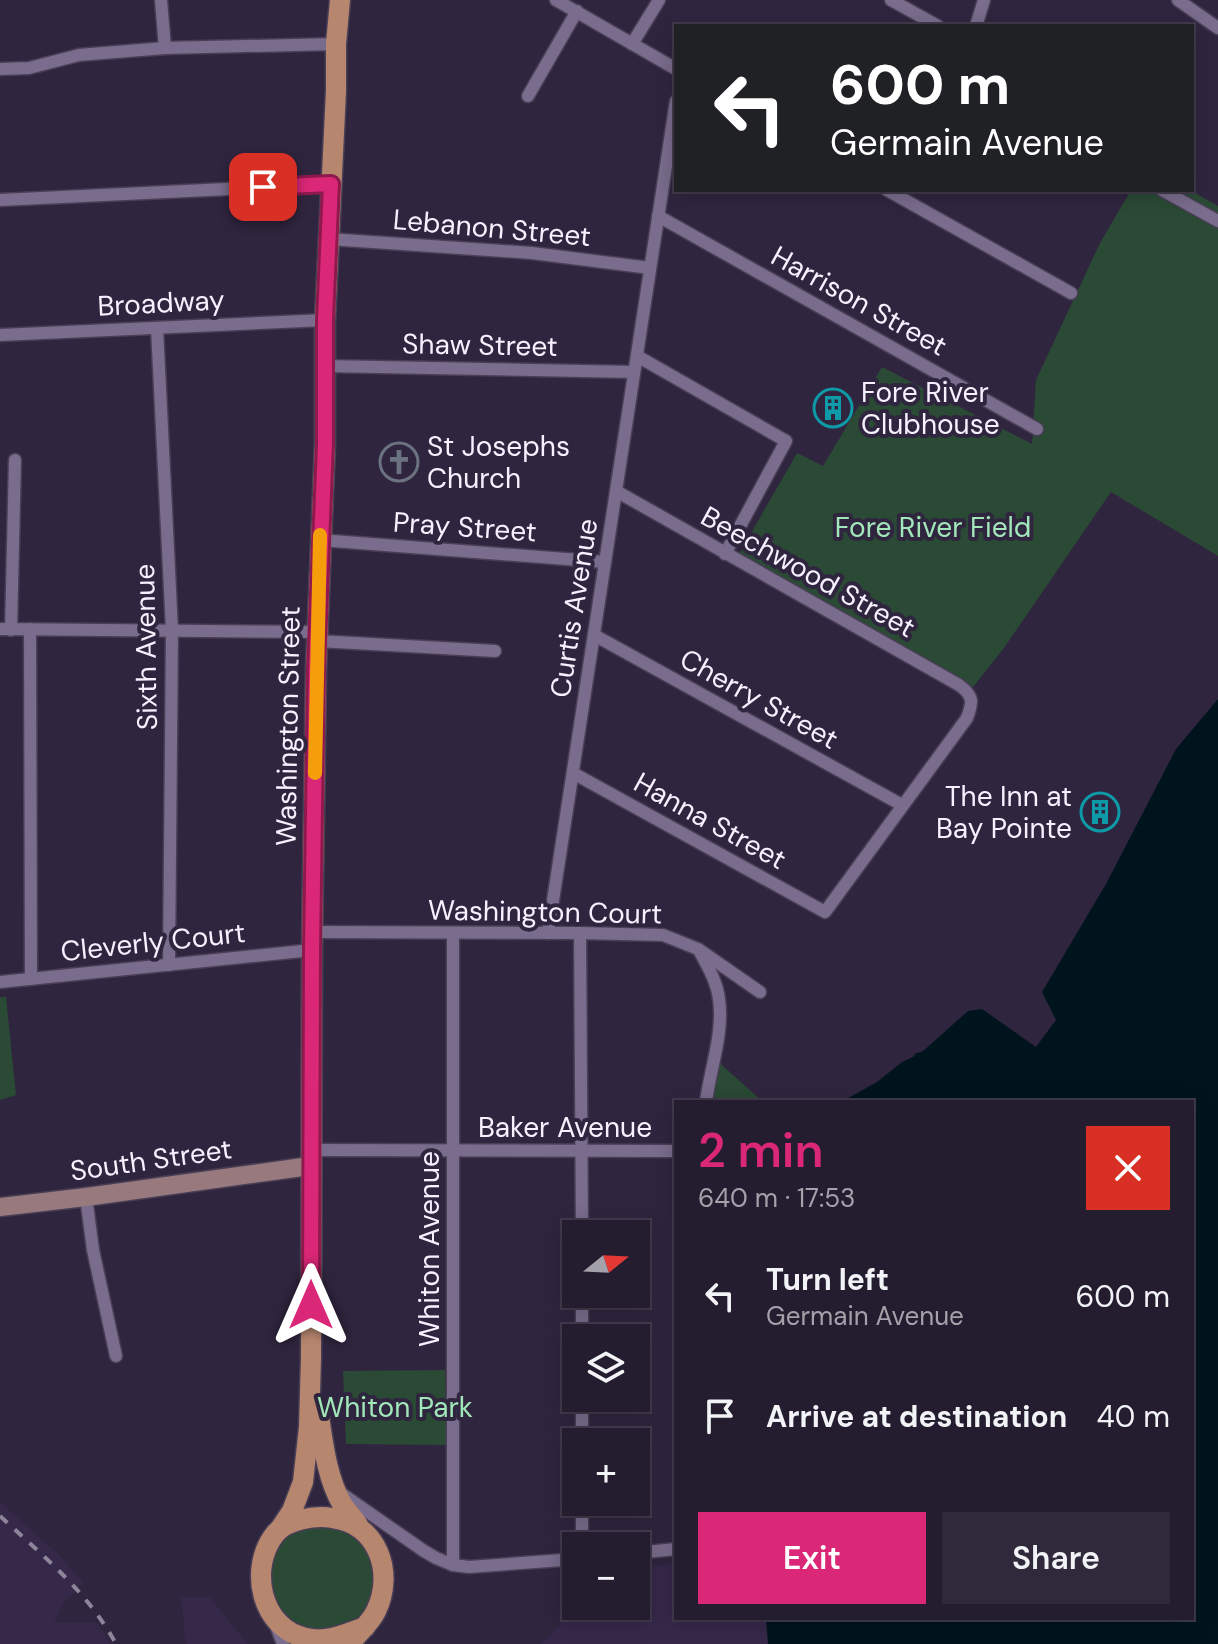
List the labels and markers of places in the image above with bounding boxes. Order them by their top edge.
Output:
pin [229,153,297,221]
place label: Fore River Clubhouse [861,374,1000,443]
building icon: Fore River Clubhouse [812,387,854,429]
place label: St Josephs Church [427,428,570,497]
church icon: St Josephs Church [378,441,420,483]
place label: The Inn at Bay Pointe [936,778,1072,847]
building icon: The Inn at Bay Pointe [1079,791,1121,833]

